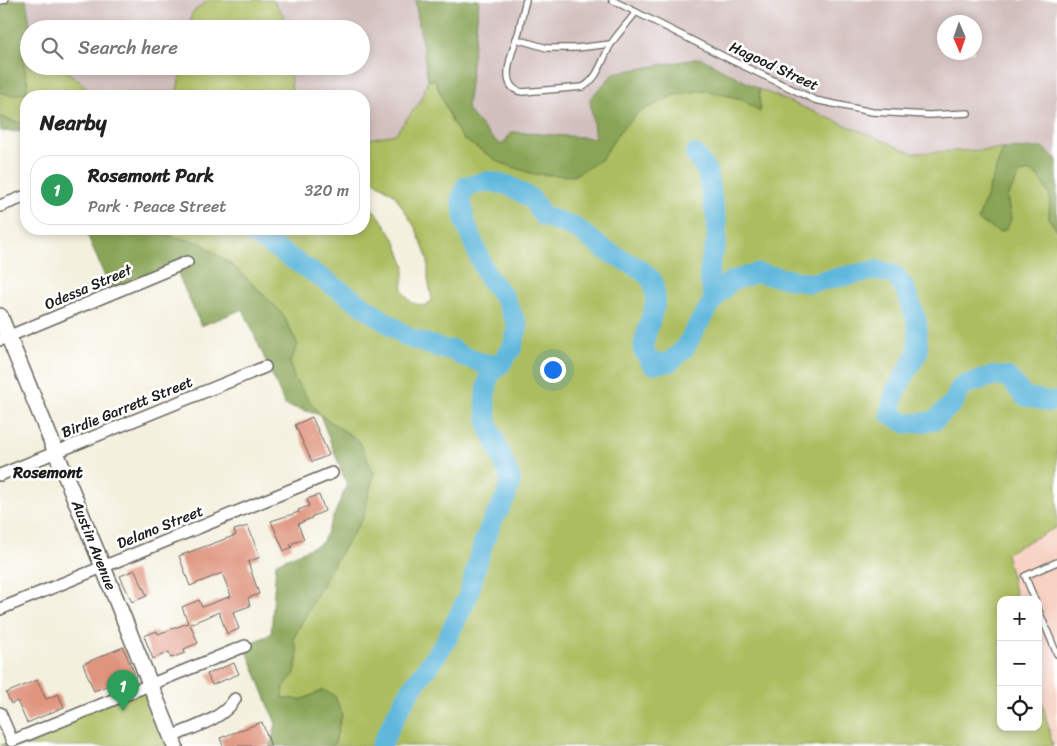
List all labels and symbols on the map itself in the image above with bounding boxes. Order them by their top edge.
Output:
north arrow [937,15,982,60]
street label: Hagood Street [725,34,823,98]
street label: Odessa Street [40,257,137,317]
your location [540,357,566,383]
street label: Birdie Garrett Street [57,369,197,445]
district label: Rosemont [12,458,83,487]
street label: Austin Avenue [64,495,124,594]
street label: Delano Street [113,498,208,556]
pin: 1 [107,670,139,711]

